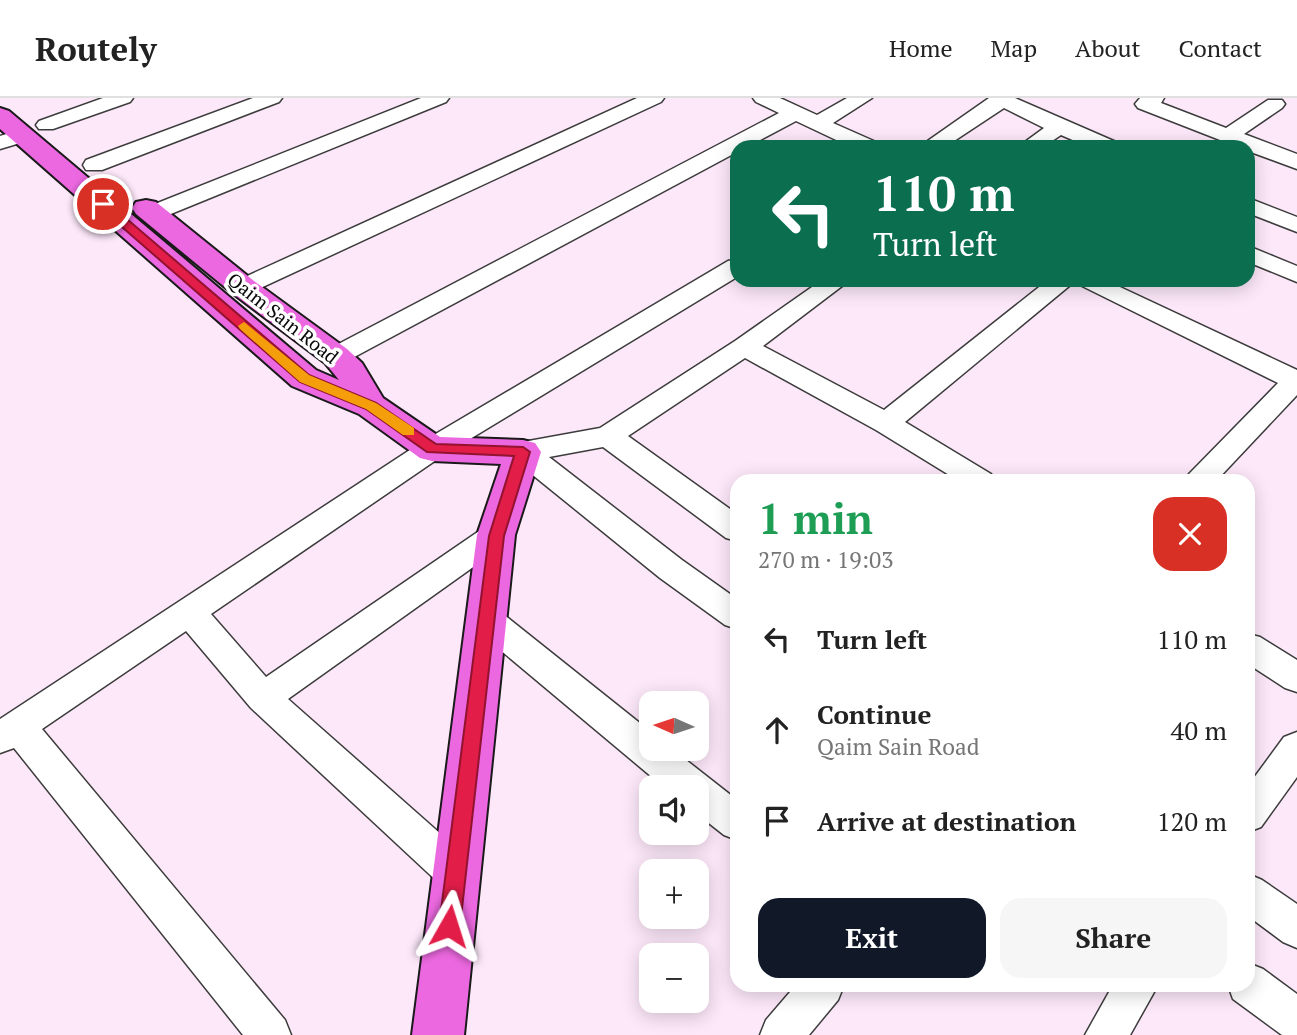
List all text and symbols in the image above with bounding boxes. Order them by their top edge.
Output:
text: Routely [35,27,157,70]
text: Home [889,32,953,64]
text: Map [991,32,1037,64]
text: About [1075,32,1141,64]
text: Contact [1179,32,1262,64]
text: 110 m [873,160,1015,225]
icon: left [758,168,849,259]
pin [73,174,133,234]
icon: arrive [84,185,122,223]
text: Turn left [873,223,997,265]
street label: Qaim Sain Road [223,266,344,369]
text: 1 min [758,490,873,546]
button: close [1153,497,1227,571]
text: 270 m · 19:03 [758,544,893,575]
icon: left [758,620,796,658]
text: Turn left [817,622,927,656]
text: 110 m [1157,622,1227,656]
north arrow [639,691,709,761]
map controls [639,691,709,1013]
text: Continue [817,697,931,731]
icon: ahead [758,711,796,749]
text: 40 m [1171,713,1227,747]
text: Qaim Sain Road [817,731,979,762]
button: sound [639,775,709,845]
icon: arrive [758,802,796,840]
text: Arrive at destination [817,804,1076,838]
text: 120 m [1157,804,1227,838]
button: + [639,859,709,929]
position arrow [412,889,486,963]
button: Exit [758,898,986,978]
button: Share [1000,898,1227,978]
button: − [639,943,709,1013]

